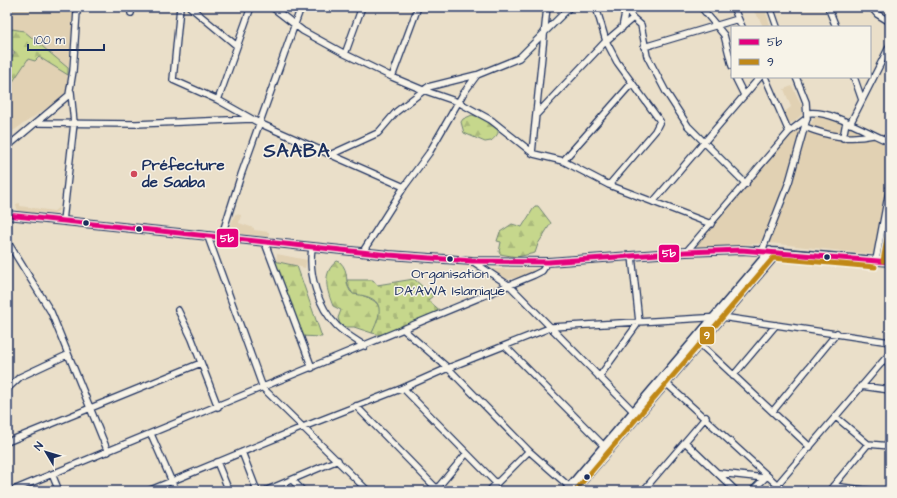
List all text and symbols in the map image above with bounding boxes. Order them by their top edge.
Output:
scale bar [28,26,104,52]
legend [731,26,871,78]
text: 100 m [34,32,65,49]
text: 5b [767,34,782,51]
text: 9 [767,54,774,71]
district label: SAABA [262,138,331,165]
place label: Préfecture de Saaba [141,155,225,193]
marker: Préfecture de Saaba [129,169,139,179]
unlabelled marker [81,218,91,228]
unlabelled marker [134,224,144,234]
line badge: 5b [216,228,239,248]
text: 5b [220,231,235,246]
line badge: 5b [658,244,680,263]
text: 5b [662,246,677,261]
unlabelled marker [822,252,832,262]
marker: Organisation DA'AWA Islamique [445,254,455,264]
place label: Organisation DA'AWA Islamique [395,264,506,301]
line badge: 9 [699,326,715,345]
text: 9 [704,328,710,343]
north arrow [26,432,66,472]
text: N [30,439,47,453]
unlabelled marker [582,472,592,482]

